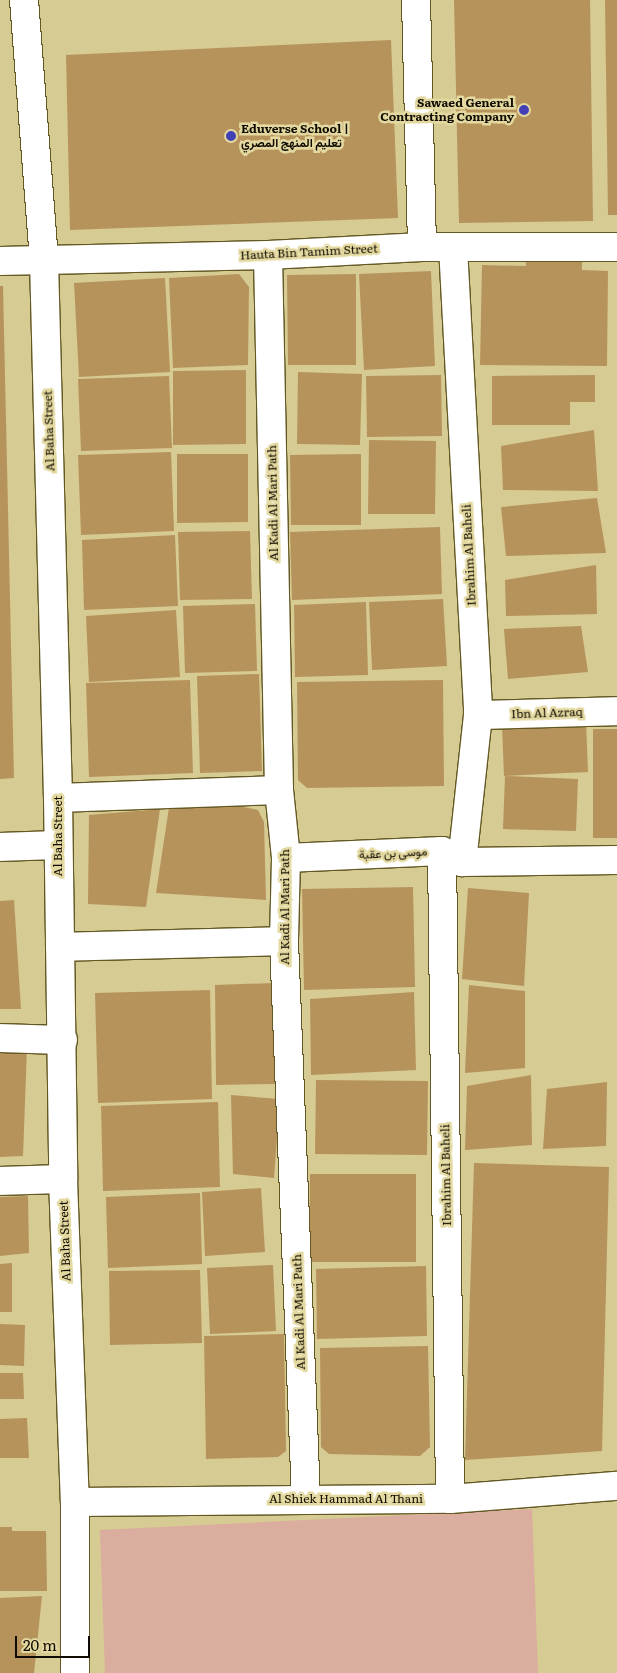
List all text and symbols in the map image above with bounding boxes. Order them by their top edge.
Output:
place label: Sawaed General Contracting Company [380,96,514,124]
marker: Sawaed General Contracting Company [518,104,530,116]
place label: Eduverse School | تعليم المنهج المصري [241,122,349,150]
marker: Eduverse School | تعليم المنهج المصري [225,130,237,142]
street label: Hauta Bin Tamim Street [240,241,378,263]
street label: Al Baha Street [40,390,58,472]
street label: Al Kadi Al Mari Path [265,445,281,561]
street label: Ibrahim Al Baheli [459,504,479,606]
street label: Ibn Al Azraq [511,705,583,721]
street label: Al Baha Street [51,796,65,876]
street label: موسى بن عقبة [358,844,428,862]
street label: Al Kadi Al Mari Path [278,849,292,965]
street label: Ibrahim Al Baheli [438,1124,454,1226]
street label: Al Baha Street [56,1200,74,1282]
street label: Al Kadi Al Mari Path [290,1254,308,1370]
street label: Al Shiek Hammad Al Thani [269,1492,423,1506]
scale bar [18,1626,92,1658]
text: 20 m [23,1633,57,1656]

